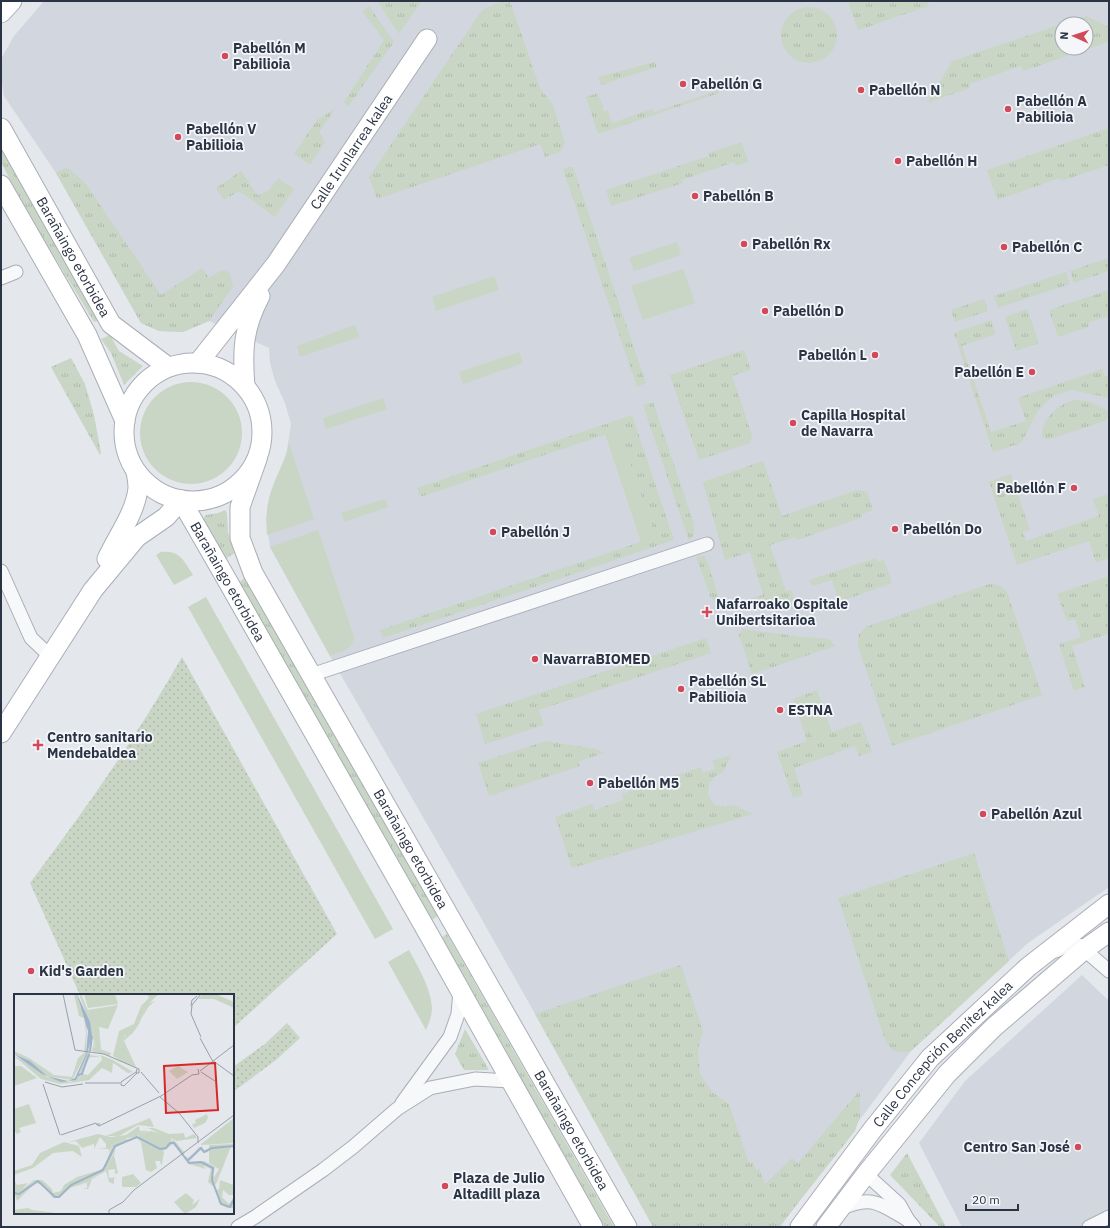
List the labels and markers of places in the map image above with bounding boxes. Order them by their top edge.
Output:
place label: Pabellón M Pabilioia [233,39,306,73]
marker: Pabellón M Pabilioia [220,51,230,61]
place label: Pabellón G [691,75,762,93]
marker: Pabellón G [678,79,688,89]
place label: Pabellón N [869,81,940,99]
marker: Pabellón N [856,85,866,95]
place label: Pabellón A Pabilioia [1016,92,1087,126]
marker: Pabellón A Pabilioia [1003,104,1013,114]
place label: Pabellón V Pabilioia [186,120,256,154]
marker: Pabellón V Pabilioia [173,132,183,142]
place label: Pabellón H [906,152,977,170]
marker: Pabellón H [893,156,903,166]
place label: Pabellón B [703,187,774,205]
marker: Pabellón B [690,191,700,201]
place label: Pabellón Rx [752,235,831,253]
place label: Pabellón C [1012,238,1082,256]
marker: Pabellón Rx [739,239,749,249]
marker: Pabellón C [999,242,1009,252]
place label: Pabellón D [773,302,844,320]
marker: Pabellón D [760,306,770,316]
place label: Pabellón L [798,346,867,364]
marker: Pabellón L [870,350,880,360]
place label: Pabellón E [954,363,1024,381]
marker: Pabellón E [1027,367,1037,377]
place label: Capilla Hospital de Navarra [801,406,905,440]
marker: Capilla Hospital de Navarra [788,418,798,428]
place label: Pabellón F [997,479,1066,497]
marker: Pabellón F [1069,483,1079,493]
place label: Pabellón Do [903,520,982,538]
place label: Pabellón J [501,523,570,541]
marker: Pabellón Do [890,524,900,534]
marker: Pabellón J [488,527,498,537]
place label: Nafarroako Ospitale Unibertsitarioa [716,595,848,629]
marker: Nafarroako Ospitale Unibertsitarioa [701,606,713,618]
place label: NavarraBIOMED [543,650,651,668]
marker: NavarraBIOMED [530,654,540,664]
place label: Pabellón SL Pabilioia [689,672,766,706]
marker: Pabellón SL Pabilioia [676,684,686,694]
place label: ESTNA [788,701,833,719]
marker: ESTNA [775,705,785,715]
place label: Centro sanitario Mendebaldea [47,728,153,762]
marker: Centro sanitario Mendebaldea [32,739,44,751]
place label: Pabellón M5 [598,774,679,792]
marker: Pabellón M5 [585,778,595,788]
place label: Pabellón Azul [991,805,1082,823]
marker: Pabellón Azul [978,809,988,819]
place label: Kid's Garden [39,962,124,980]
marker: Kid's Garden [26,966,36,976]
place label: Centro San José [964,1138,1070,1156]
marker: Centro San José [1073,1142,1083,1152]
place label: Plaza de Julio Altadill plaza [453,1169,545,1203]
marker: Plaza de Julio Altadill plaza [440,1181,450,1191]

